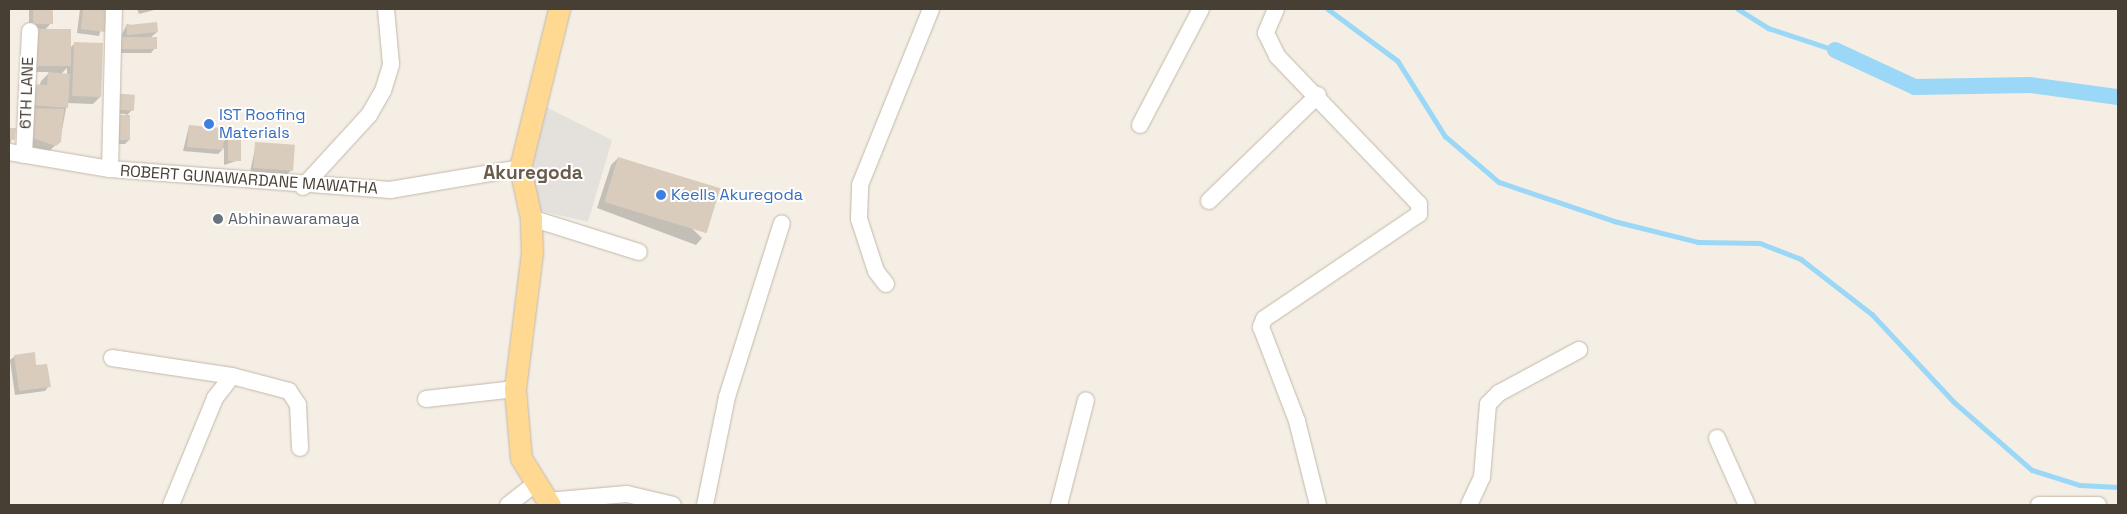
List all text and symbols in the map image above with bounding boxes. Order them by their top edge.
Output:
street label: 6TH LANE [16,57,38,129]
place label: IST Roofing Materials [219,105,306,143]
marker: IST Roofing Materials [203,118,215,130]
street label: ROBERT GUNAWARDANE MAWATHA [119,161,379,199]
district label: Akuregoda [483,162,583,184]
place label: Keells Akuregoda [671,185,803,205]
marker: Keells Akuregoda [655,189,667,201]
place label: Abhinawaramaya [228,209,360,229]
marker: Abhinawaramaya [212,213,224,225]

